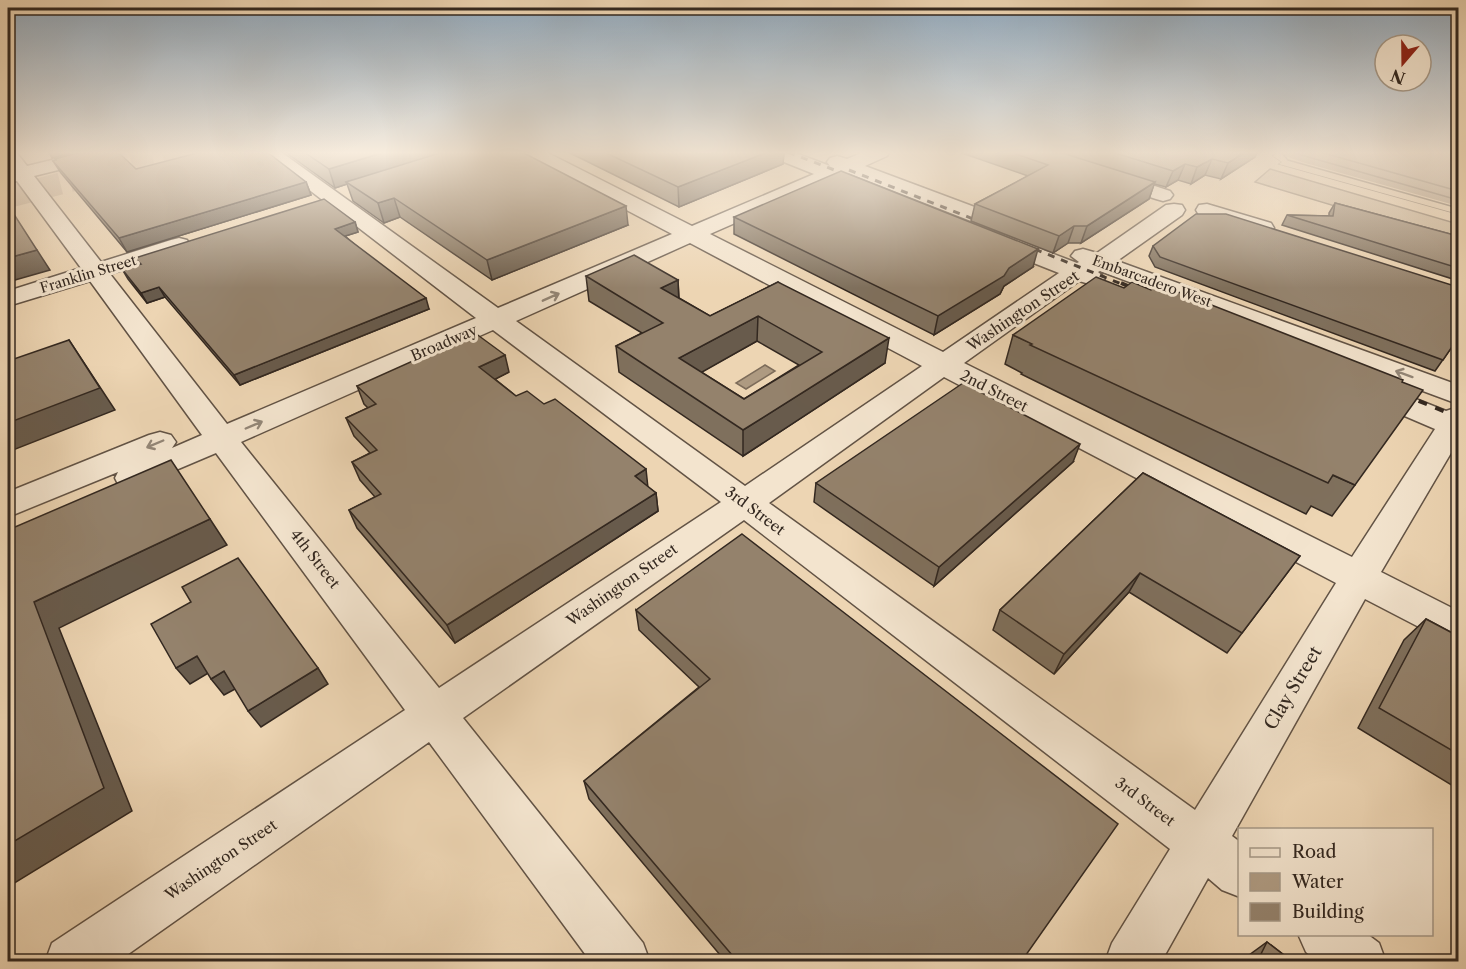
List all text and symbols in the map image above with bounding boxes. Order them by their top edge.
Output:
north arrow [1373,33,1433,93]
text: N [1388,65,1408,89]
street label: Franklin Street [38,251,138,297]
street label: Embarcadero West [1090,251,1214,311]
street label: Washington Street [962,266,1083,356]
one-way arrow [541,291,559,302]
street label: Broadway [408,320,481,365]
street label: 2nd Street [957,365,1032,416]
one-way arrow [1395,368,1413,379]
one-way arrow [244,419,263,430]
one-way arrow [146,439,164,450]
street label: 3rd Street [722,482,790,540]
street label: 4th Street [286,525,345,593]
street label: Washington Street [562,539,681,631]
street label: Clay Street [1259,642,1327,734]
street label: 3rd Street [1112,773,1180,831]
street label: Washington Street [160,815,281,905]
legend [1238,828,1433,936]
text: Road [1292,841,1337,863]
text: Water [1291,871,1344,893]
text: Building [1292,901,1364,923]

